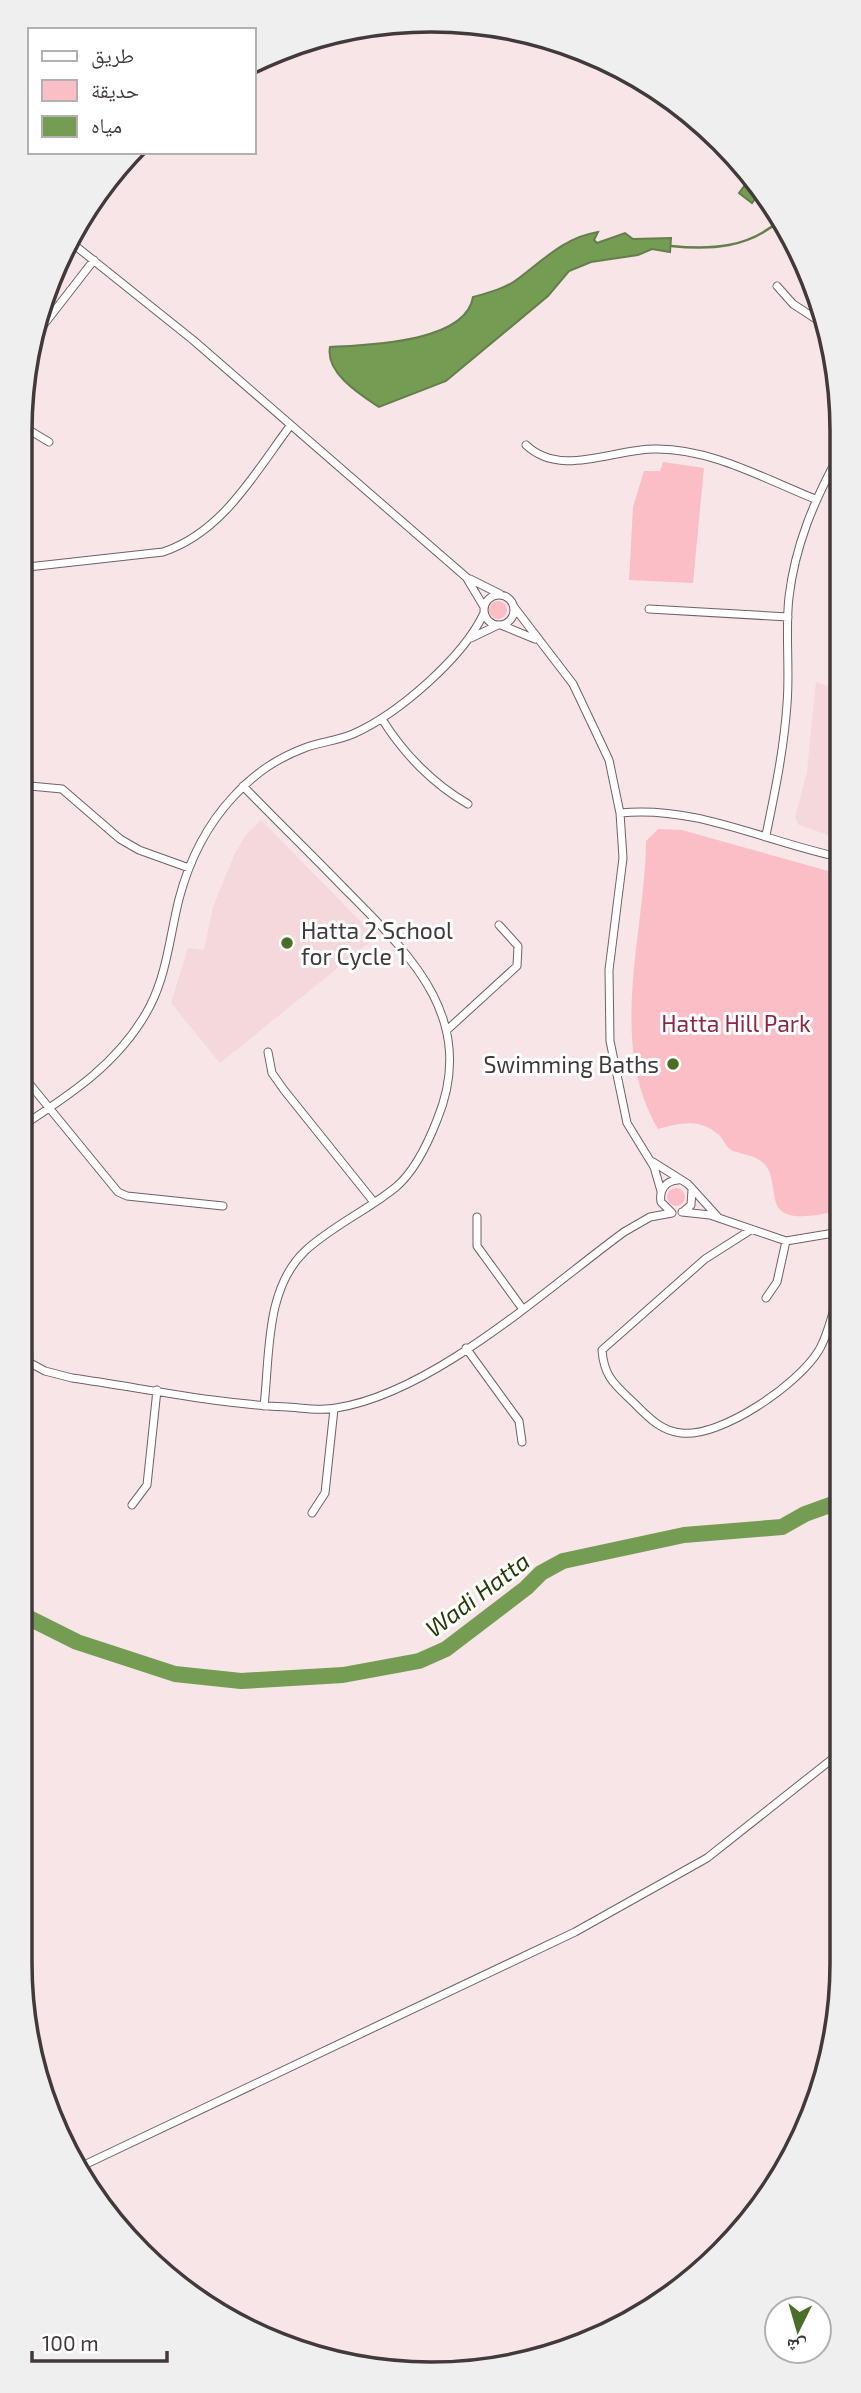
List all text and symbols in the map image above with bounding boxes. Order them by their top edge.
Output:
legend [28,28,256,154]
text: طريق [91,42,134,69]
text: حديقة [91,77,139,102]
text: مياه [91,112,122,137]
place label: Hatta 2 School for Cycle 1 [301,916,453,970]
marker: Hatta 2 School for Cycle 1 [279,935,295,951]
park label: Hatta Hill Park [661,1009,811,1037]
place label: Swimming Baths [484,1050,659,1078]
marker: Swimming Baths [665,1056,681,1072]
water label: Wadi Hatta [419,1546,535,1642]
north arrow [763,2295,833,2365]
scale bar [32,2320,166,2364]
text: 100 m [42,2330,99,2355]
text: ش [785,2334,808,2360]

